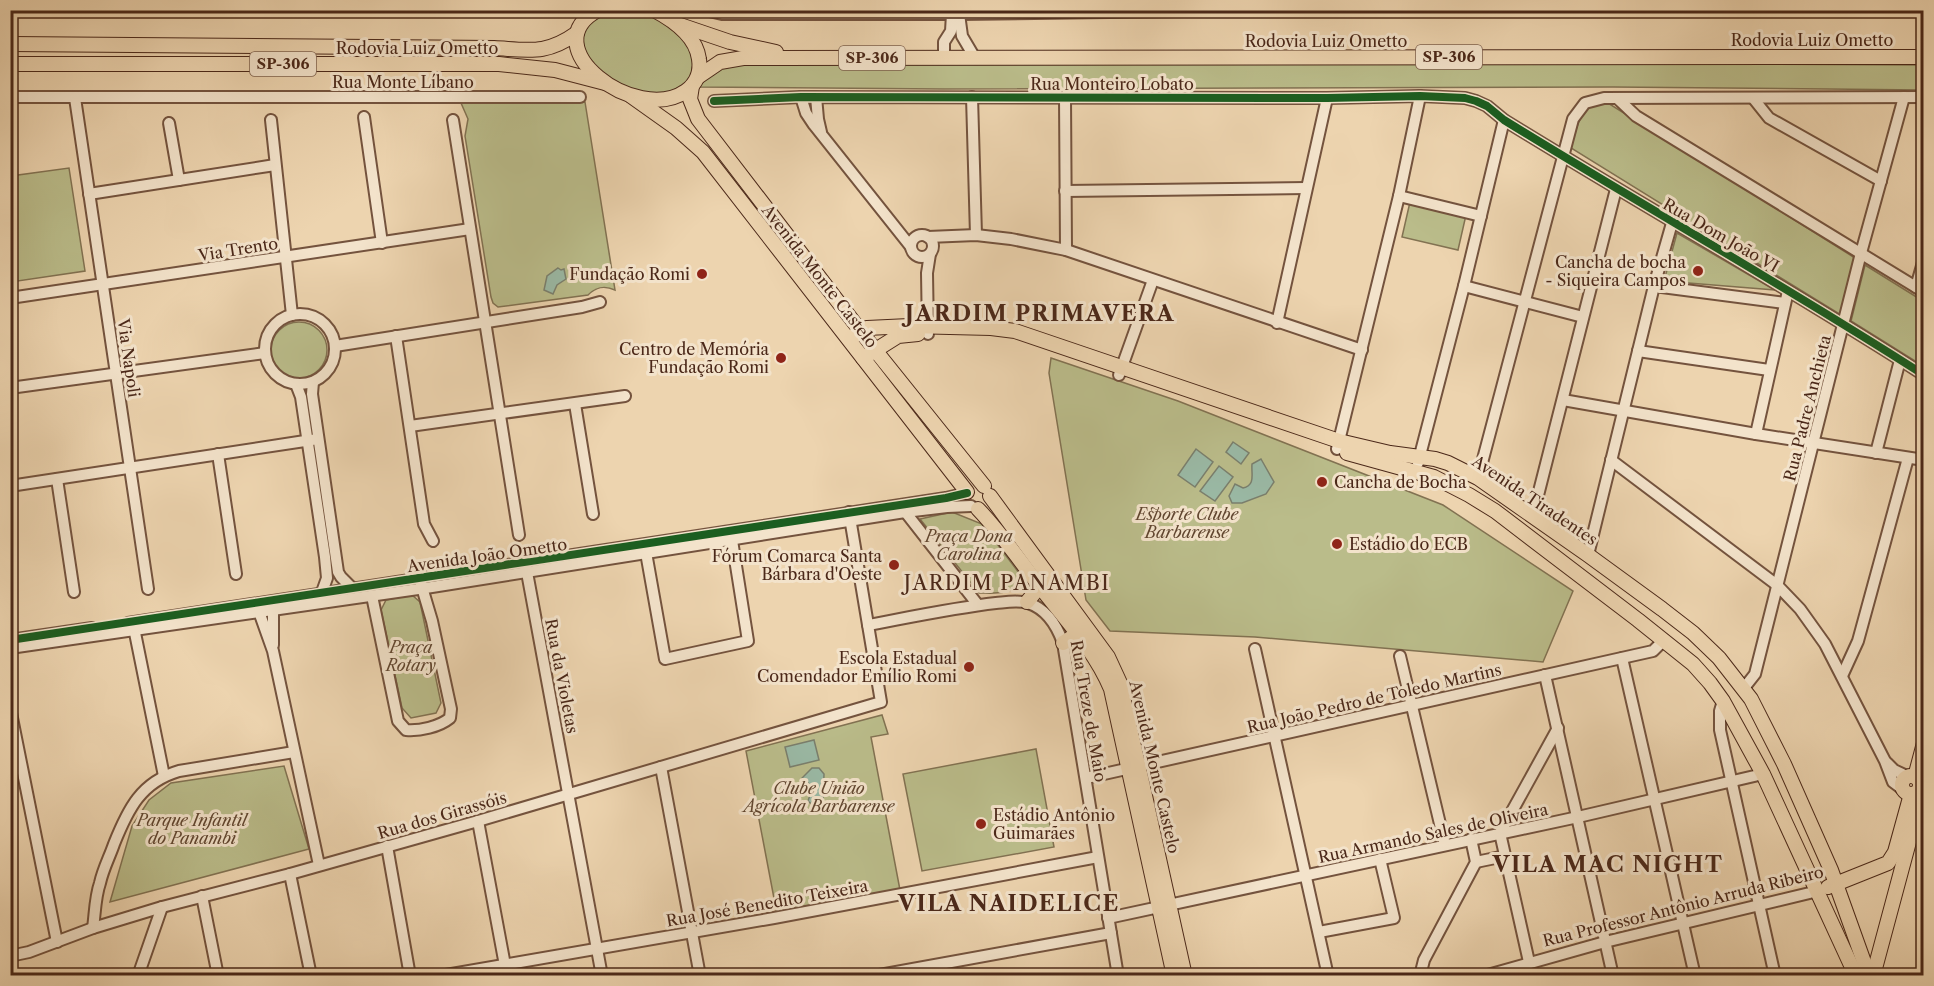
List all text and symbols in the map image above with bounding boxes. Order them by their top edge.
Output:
street label: Rodovia Luiz Ometto [1731,30,1893,50]
street label: Rodovia Luiz Ometto [1245,31,1407,51]
street label: Rodovia Luiz Ometto [336,38,498,58]
road number: SP-306 [1416,45,1482,69]
road number: SP-306 [839,46,905,70]
road number: SP-306 [250,52,316,76]
street label: Rua Monte Líbano [332,72,474,92]
street label: Rua Monteiro Lobato [1030,74,1194,94]
street label: Rua Dom João VI [1659,194,1783,276]
street label: Avenida Monte Castelo [757,200,882,352]
street label: Via Trento [196,233,279,265]
place label: Cancha de bocha - Siqueira Campos [1545,252,1687,290]
place label: Fundação Romi [569,264,690,284]
marker: Cancha de bocha - Siqueira Campos [1691,264,1705,278]
marker: Fundação Romi [695,267,709,281]
district label: JARDIM PRIMAVERA [901,300,1175,327]
street label: Via Napoli [113,316,144,399]
street label: Rua Padre Anchieta [1779,332,1835,483]
place label: Centro de Memória Fundação Romi [619,339,770,377]
marker: Centro de Memória Fundação Romi [774,351,788,365]
street label: Avenida Tiradentes [1468,450,1601,549]
place label: Cancha de Bocha [1334,472,1467,492]
marker: Cancha de Bocha [1315,475,1329,489]
park label: Esporte Clube Barbarense [1134,504,1239,542]
park label: Praça Dona Carolina [923,526,1013,564]
street label: Avenida João Ometto [405,534,568,576]
place label: Estádio do ECB [1349,534,1468,554]
marker: Estádio do ECB [1330,537,1344,551]
place label: Fórum Comarca Santa Bárbara d'Oeste [712,546,883,584]
marker: Fórum Comarca Santa Bárbara d'Oeste [887,558,901,572]
district label: JARDIM PANAMBI [901,571,1110,595]
street label: Rua da Violetas [541,617,583,735]
park label: Praça Rotary [384,637,436,675]
street label: Rua Treze de Maio [1067,638,1111,784]
place label: Escola Estadual Comendador Emílio Romi [757,648,957,686]
street label: Rua João Pedro de Toledo Martins [1245,659,1503,737]
marker: Escola Estadual Comendador Emílio Romi [962,660,976,674]
street label: Avenida Monte Castelo [1125,678,1185,855]
park label: Clube União Agrícola Barbarense [740,778,896,816]
street label: Rua dos Girassóis [375,787,509,843]
street label: Rua Armando Sales de Oliveira [1316,799,1550,867]
place label: Estádio Antônio Guimarães [993,805,1115,843]
park label: Parque Infantil do Panambi [135,810,249,848]
marker: Estádio Antônio Guimarães [974,817,988,831]
district label: VILA MAC NIGHT [1492,851,1723,878]
street label: Rua Professor Antônio Arruda Ribeiro [1541,861,1826,951]
street label: Rua José Benedito Teixeira [664,875,870,931]
district label: VILA NAIDELICE [897,890,1120,917]

